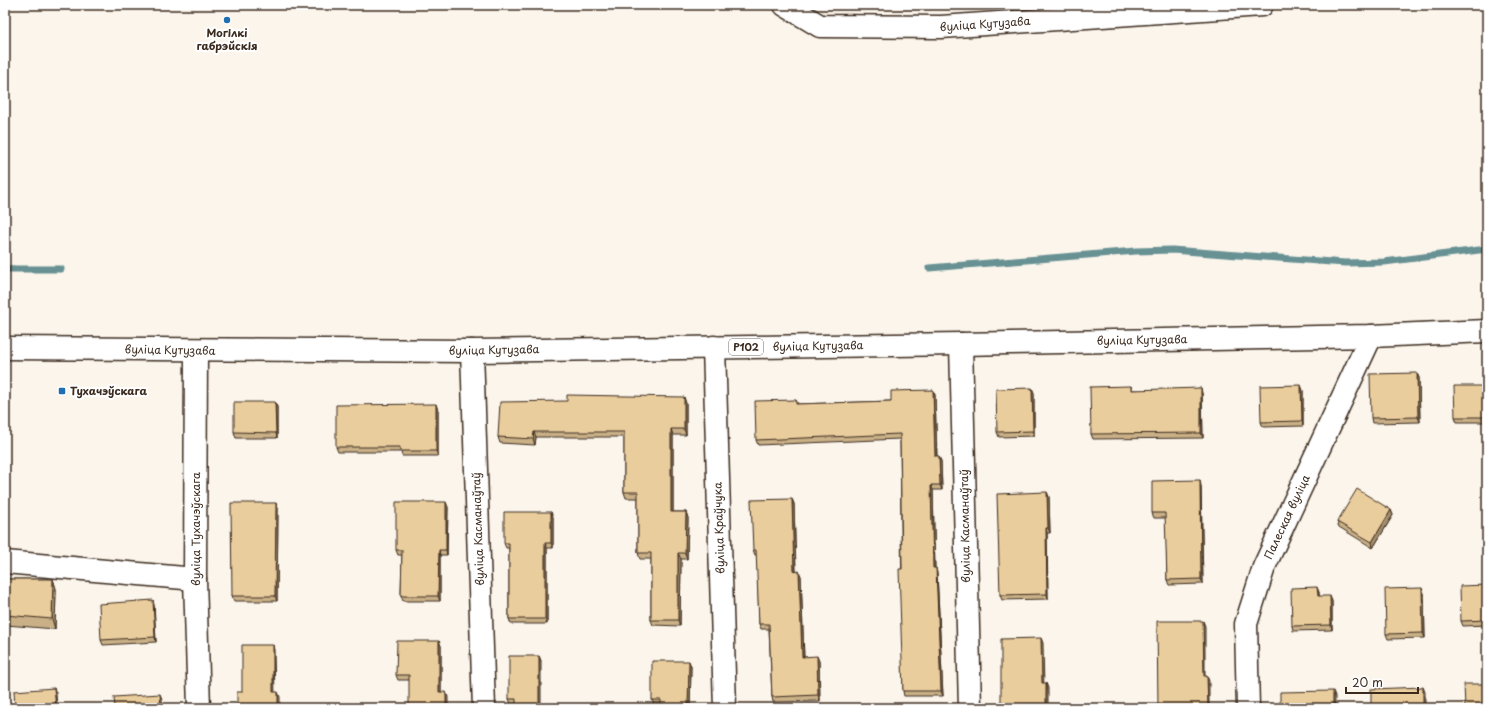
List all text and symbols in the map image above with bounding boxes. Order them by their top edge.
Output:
street label: вуліца Кутузава [939,12,1031,35]
marker: Могілкі габрэйскія [222,15,232,25]
place label: Могілкі габрэйскія [197,24,258,54]
street label: вуліца Кутузава [1096,330,1188,349]
street label: вуліца Кутузава [772,336,864,355]
road number: Р102 [729,339,763,355]
street label: вуліца Кутузава [124,340,216,359]
street label: вуліца Кутузава [448,340,540,359]
place label: Тухачэўскага [70,382,147,399]
marker: Тухачэўскага [57,386,67,396]
street label: вуліца Касманаўтаў [955,469,974,583]
street label: Палеская вуліца [1259,471,1314,562]
street label: вуліца Тухачэўскага [187,472,204,586]
street label: вуліца Касманаўтаў [467,472,488,586]
street label: вуліца Краўчука [708,482,729,574]
scale bar [1346,669,1418,695]
text: 20 m [1352,673,1383,691]

